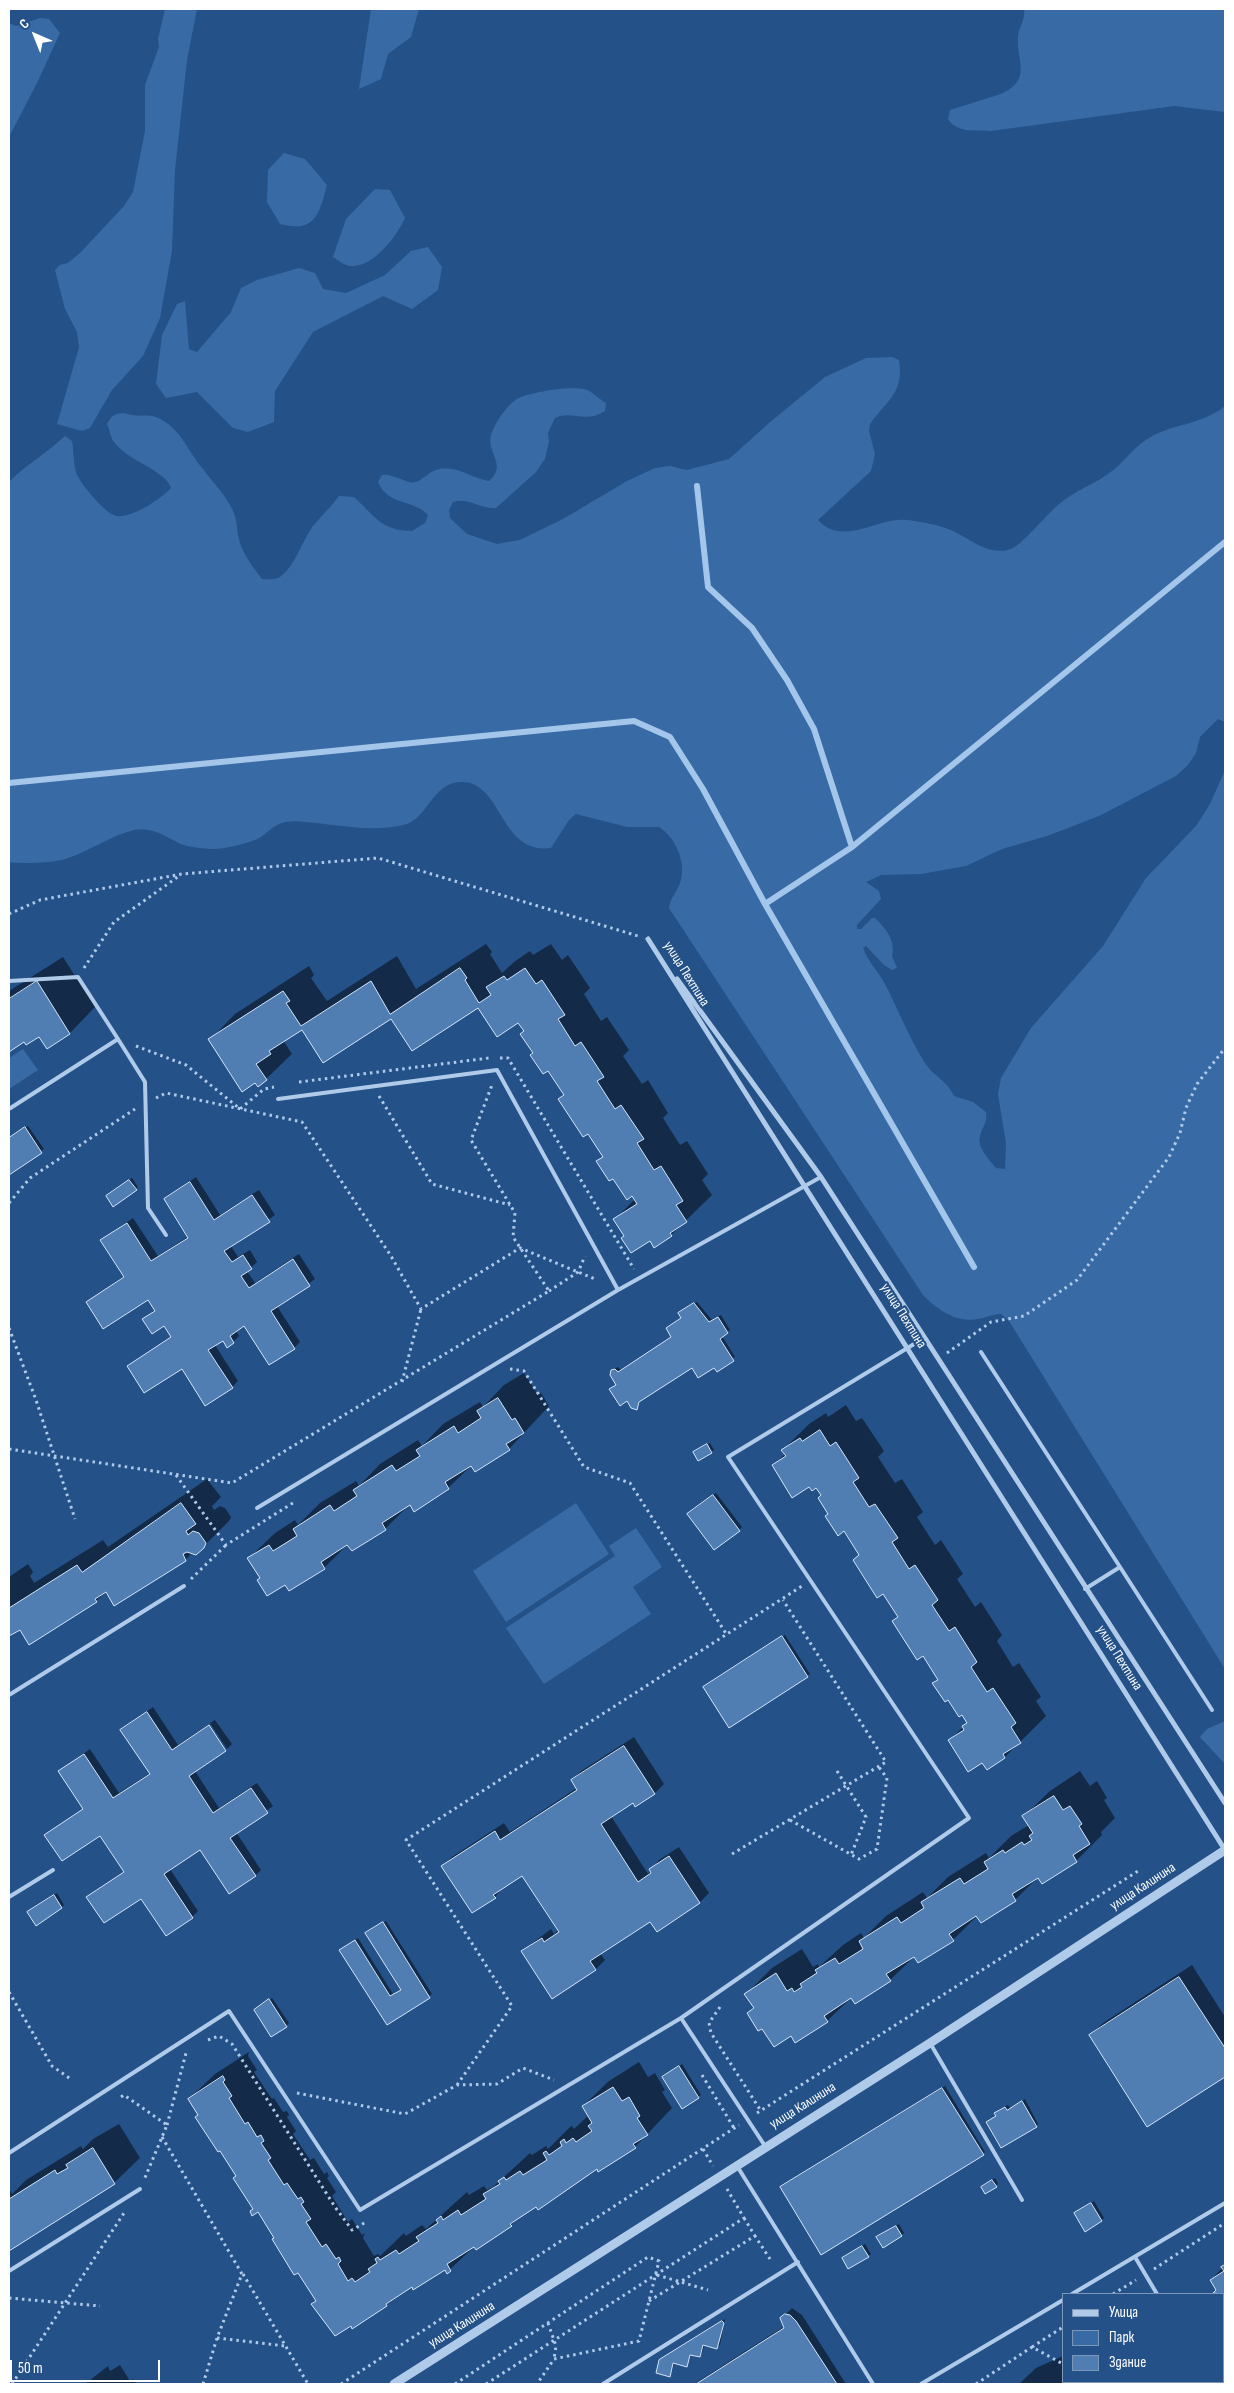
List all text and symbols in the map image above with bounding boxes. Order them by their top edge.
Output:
north arrow [10,10,60,60]
text: С [16,15,33,32]
street label: улица Пехтина [659,938,713,1010]
street label: улица Пехтина [876,1280,930,1352]
street label: улица Пехтина [1092,1622,1146,1694]
street label: улица Калинина [1107,1860,1179,1914]
street label: улица Калинина [767,2079,839,2133]
legend [1062,2293,1224,2383]
street label: улица Калинина [426,2298,498,2352]
text: Улица [1109,2303,1138,2322]
text: Парк [1109,2328,1134,2347]
scale bar [12,2350,162,2382]
text: Здание [1109,2353,1146,2372]
text: 50 m [18,2359,43,2378]

